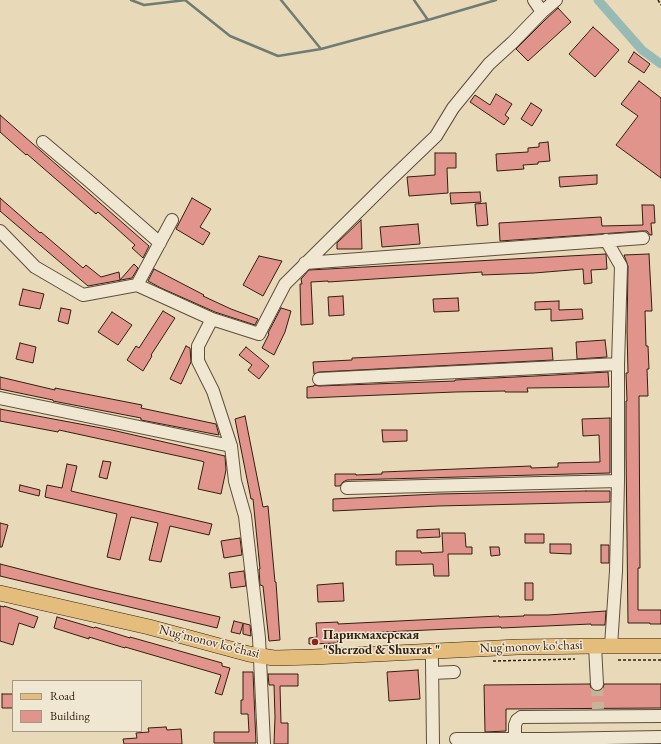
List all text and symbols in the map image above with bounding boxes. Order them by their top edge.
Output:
street label: Nugʻmonov koʻchasi [157,622,261,662]
place label: Парикмахерская "Sherzod & Shuxrat " [323,627,440,658]
marker: Парикмахерская "Sherzod & Shuxrat " [310,637,320,647]
street label: Nugʻmonov koʻchasi [479,637,583,657]
legend [12,680,142,732]
text: Road [50,688,75,704]
text: Building [50,708,90,724]

